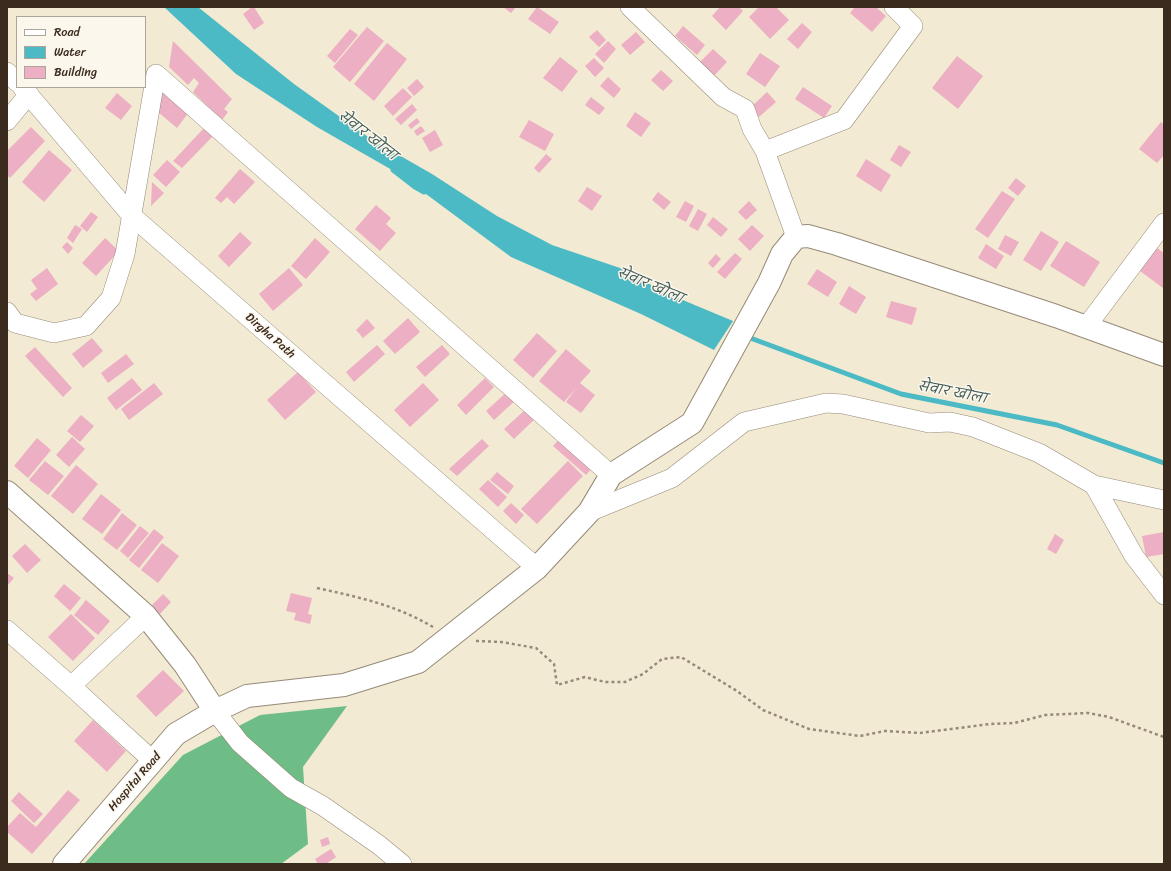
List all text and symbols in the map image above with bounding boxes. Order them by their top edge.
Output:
legend [16,16,146,88]
text: Road [54,21,80,43]
text: Water [54,41,86,63]
text: Building [54,61,97,83]
water label: सेवार खोला [334,108,400,164]
water label: सेवार खोला [615,265,685,307]
street label: Dirgha Path [242,310,298,362]
water label: सेवार खोला [916,379,988,407]
street label: Hospital Road [106,750,164,814]

